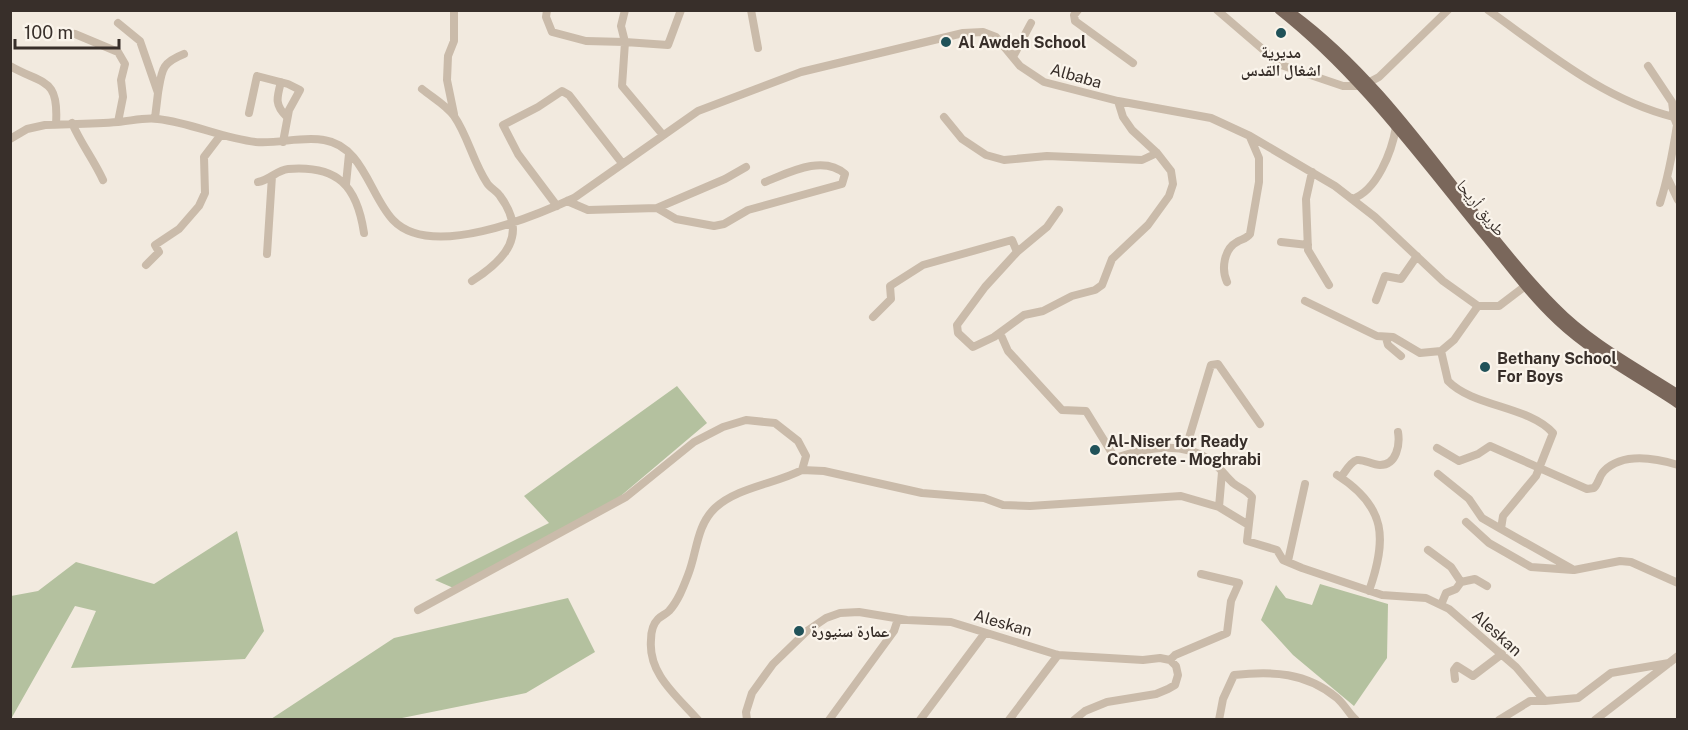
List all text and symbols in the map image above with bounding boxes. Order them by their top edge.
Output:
scale bar [15,12,118,50]
text: 100 m [24,22,73,43]
marker: مديرية اشغال القدس [1274,26,1288,40]
place label: Al Awdeh School [958,33,1086,52]
marker: Al Awdeh School [939,35,953,49]
place label: مديرية اشغال القدس [1241,43,1321,80]
street label: Albaba [1048,60,1104,92]
street label: طريق أريحا [1452,176,1509,241]
place label: Bethany School For Boys [1497,349,1617,386]
marker: Bethany School For Boys [1478,360,1492,374]
place label: Al-Niser for Ready Concrete - Moghrabi [1107,432,1261,469]
marker: Al-Niser for Ready Concrete - Moghrabi [1088,443,1102,457]
street label: Aleskan [972,606,1034,640]
street label: Aleskan [1468,606,1526,660]
place label: عمارة سنيورة [811,622,889,641]
marker: عمارة سنيورة [792,624,806,638]

